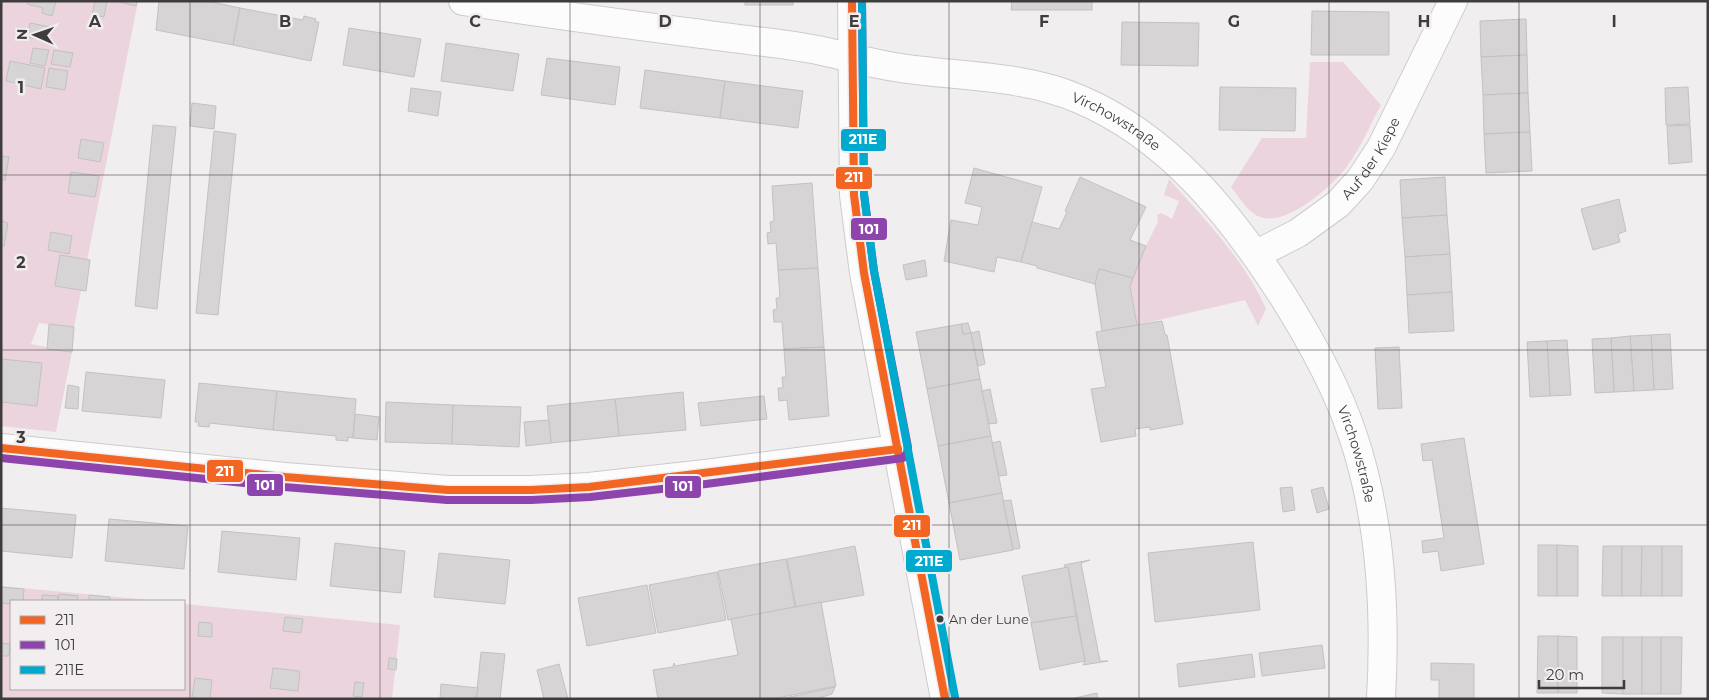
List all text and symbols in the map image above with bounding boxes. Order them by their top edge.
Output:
north arrow [10,10,60,60]
text: A [88,12,102,31]
text: B [279,12,291,31]
text: C [469,12,481,31]
text: D [658,12,672,31]
text: E [849,12,859,31]
text: F [1039,12,1049,31]
text: G [1228,12,1240,31]
text: H [1418,12,1430,31]
text: I [1611,12,1617,31]
text: N [13,29,31,41]
text: 1 [18,78,24,97]
street label: Virchowstraße [1069,88,1164,155]
street label: Auf der Kiepe [1337,114,1404,204]
line badge: 211E [840,128,887,152]
text: 211E [849,130,877,148]
line badge: 211 [835,166,873,190]
text: 211 [844,168,864,186]
line badge: 101 [850,217,888,241]
text: 101 [859,220,879,238]
text: 2 [16,253,26,272]
street label: Virchowstraße [1334,403,1379,504]
text: 3 [15,428,26,447]
line badge: 211 [206,459,244,483]
text: 211 [215,462,235,480]
line badge: 101 [246,473,284,497]
line badge: 101 [664,475,702,499]
text: 101 [255,476,275,494]
text: 101 [673,477,693,495]
line badge: 211 [893,514,931,538]
text: 211 [902,516,922,534]
line badge: 211E [905,549,953,573]
text: 211E [915,552,943,570]
legend [10,600,185,690]
text: 211 [55,610,74,629]
place label: An der Lune [949,611,1029,627]
marker: An der Lune [935,614,945,624]
text: 101 [55,635,76,654]
scale bar [1539,658,1624,690]
text: 211E [55,660,84,679]
text: 20 m [1546,665,1584,684]

